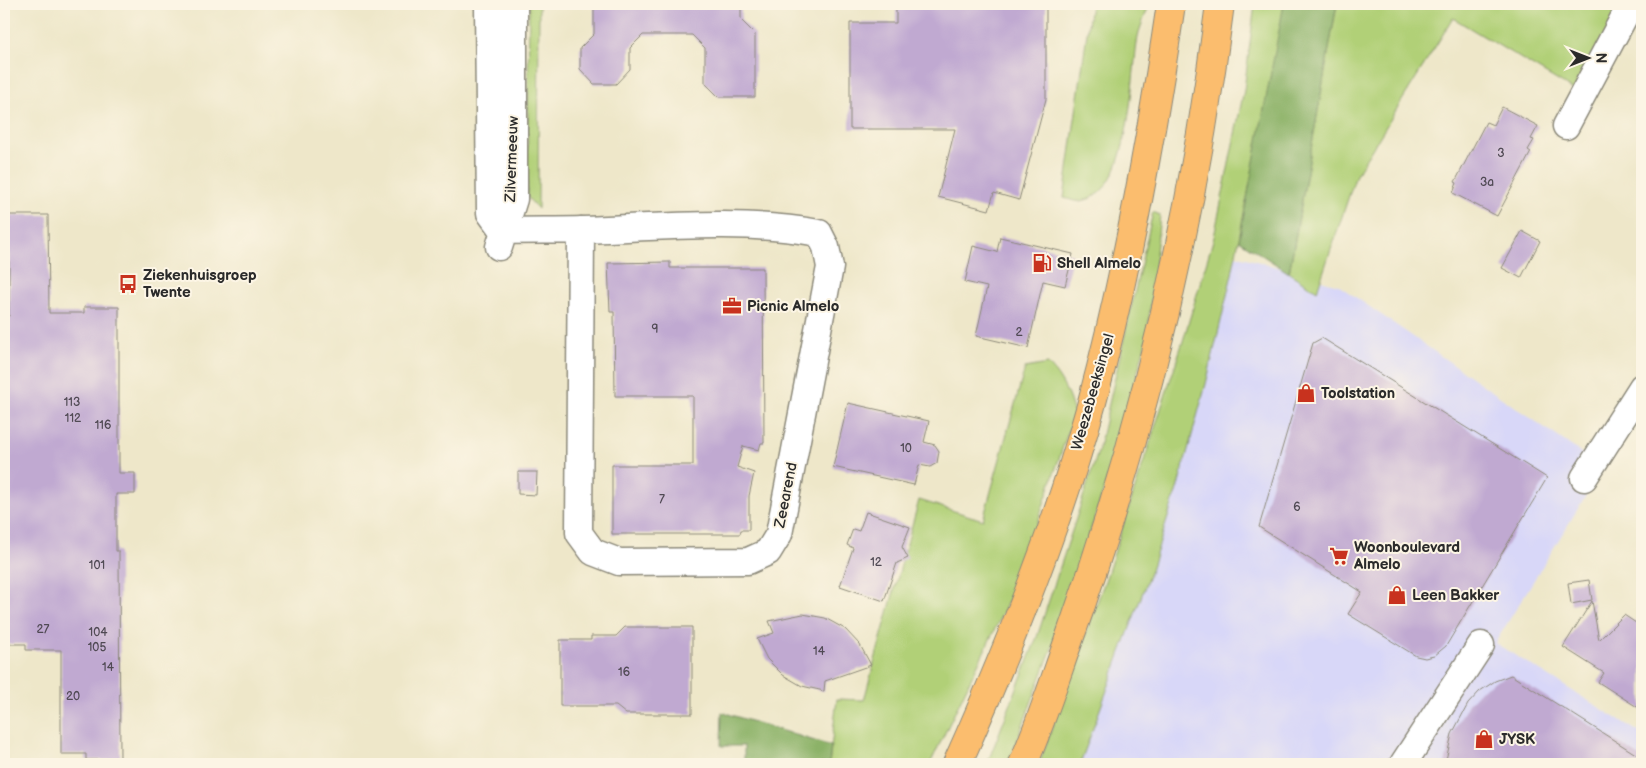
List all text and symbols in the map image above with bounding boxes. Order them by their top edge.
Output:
north arrow [1564,32,1614,82]
text: N [1592,53,1609,63]
street label: Zilvermeeuw [501,116,523,203]
house number: 3 [1497,146,1505,161]
house number: 3a [1480,175,1494,190]
fuel station icon: Shell Almelo [1031,252,1053,274]
place label: Shell Almelo [1057,254,1142,273]
place label: Ziekenhuisgroep Twente [143,266,257,302]
bus stop icon: Ziekenhuisgroep Twente [117,273,139,295]
office icon: Picnic Almelo [721,295,743,317]
place label: Picnic Almelo [747,297,840,316]
house number: 9 [652,322,659,337]
house number: 2 [1015,325,1023,340]
street label: Weezebeeksingel [1067,332,1119,452]
shop icon: Toolstation [1295,382,1317,404]
place label: Toolstation [1321,384,1395,403]
house number: 113 [64,395,80,410]
house number: 112 [65,411,81,426]
house number: 116 [95,418,111,433]
house number: 10 [900,441,912,456]
street label: Zeearend [770,461,802,530]
house number: 7 [659,492,665,507]
house number: 6 [1293,500,1301,515]
place label: Woonboulevard Almelo [1353,538,1460,574]
supermarket icon: Woonboulevard Almelo [1328,545,1350,567]
house number: 12 [870,555,882,570]
house number: 101 [89,558,105,573]
shop icon: Leen Bakker [1386,584,1408,606]
place label: Leen Bakker [1412,586,1500,605]
house number: 27 [37,622,50,637]
house number: 104 [88,625,108,640]
house number: 105 [88,640,106,655]
house number: 14 [813,644,826,659]
house number: 14 [102,660,115,675]
house number: 16 [618,665,630,680]
house number: 20 [66,689,80,704]
shop icon: JYSK [1473,728,1495,750]
place label: JYSK [1499,730,1535,749]

